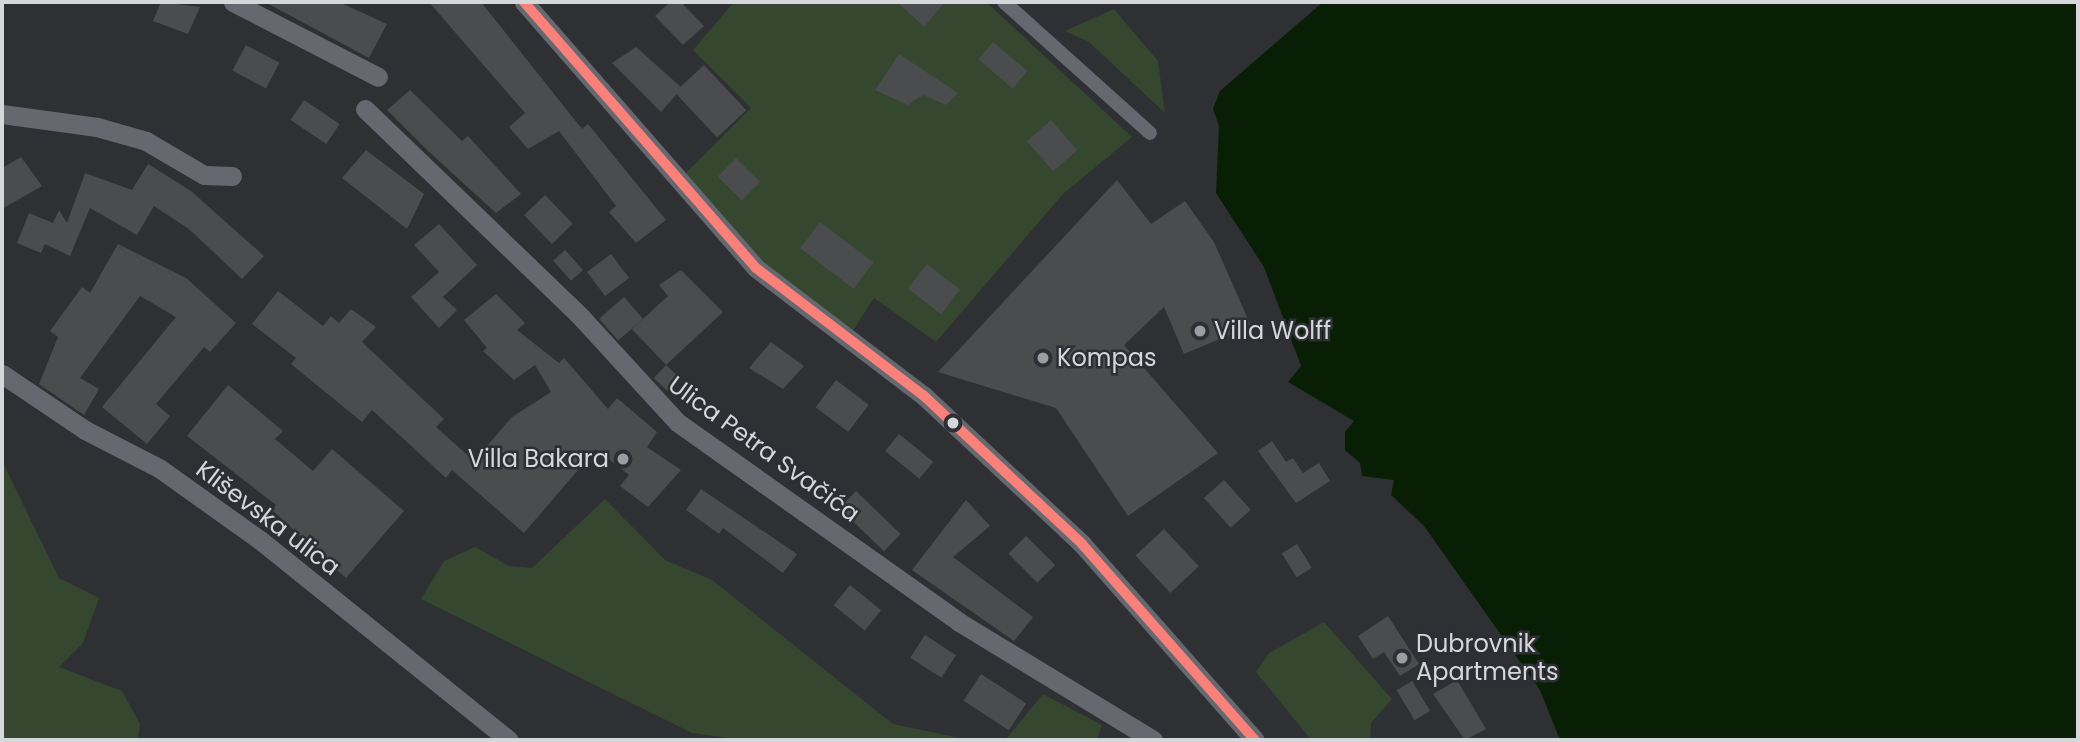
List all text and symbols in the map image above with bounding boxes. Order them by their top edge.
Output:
place label: Villa Wolff [1214,317,1331,345]
marker: Villa Wolff [1192,323,1208,339]
place label: Kompas [1057,344,1156,372]
marker: Kompas [1035,350,1051,366]
street label: Ulica Petra Svačića [663,370,865,528]
unlabelled marker [946,416,960,430]
place label: Villa Bakara [468,445,609,473]
marker: Villa Bakara [615,451,631,467]
street label: Kliševska ulica [190,455,346,581]
place label: Dubrovnik Apartments [1416,630,1559,686]
marker: Dubrovnik Apartments [1394,650,1410,666]

